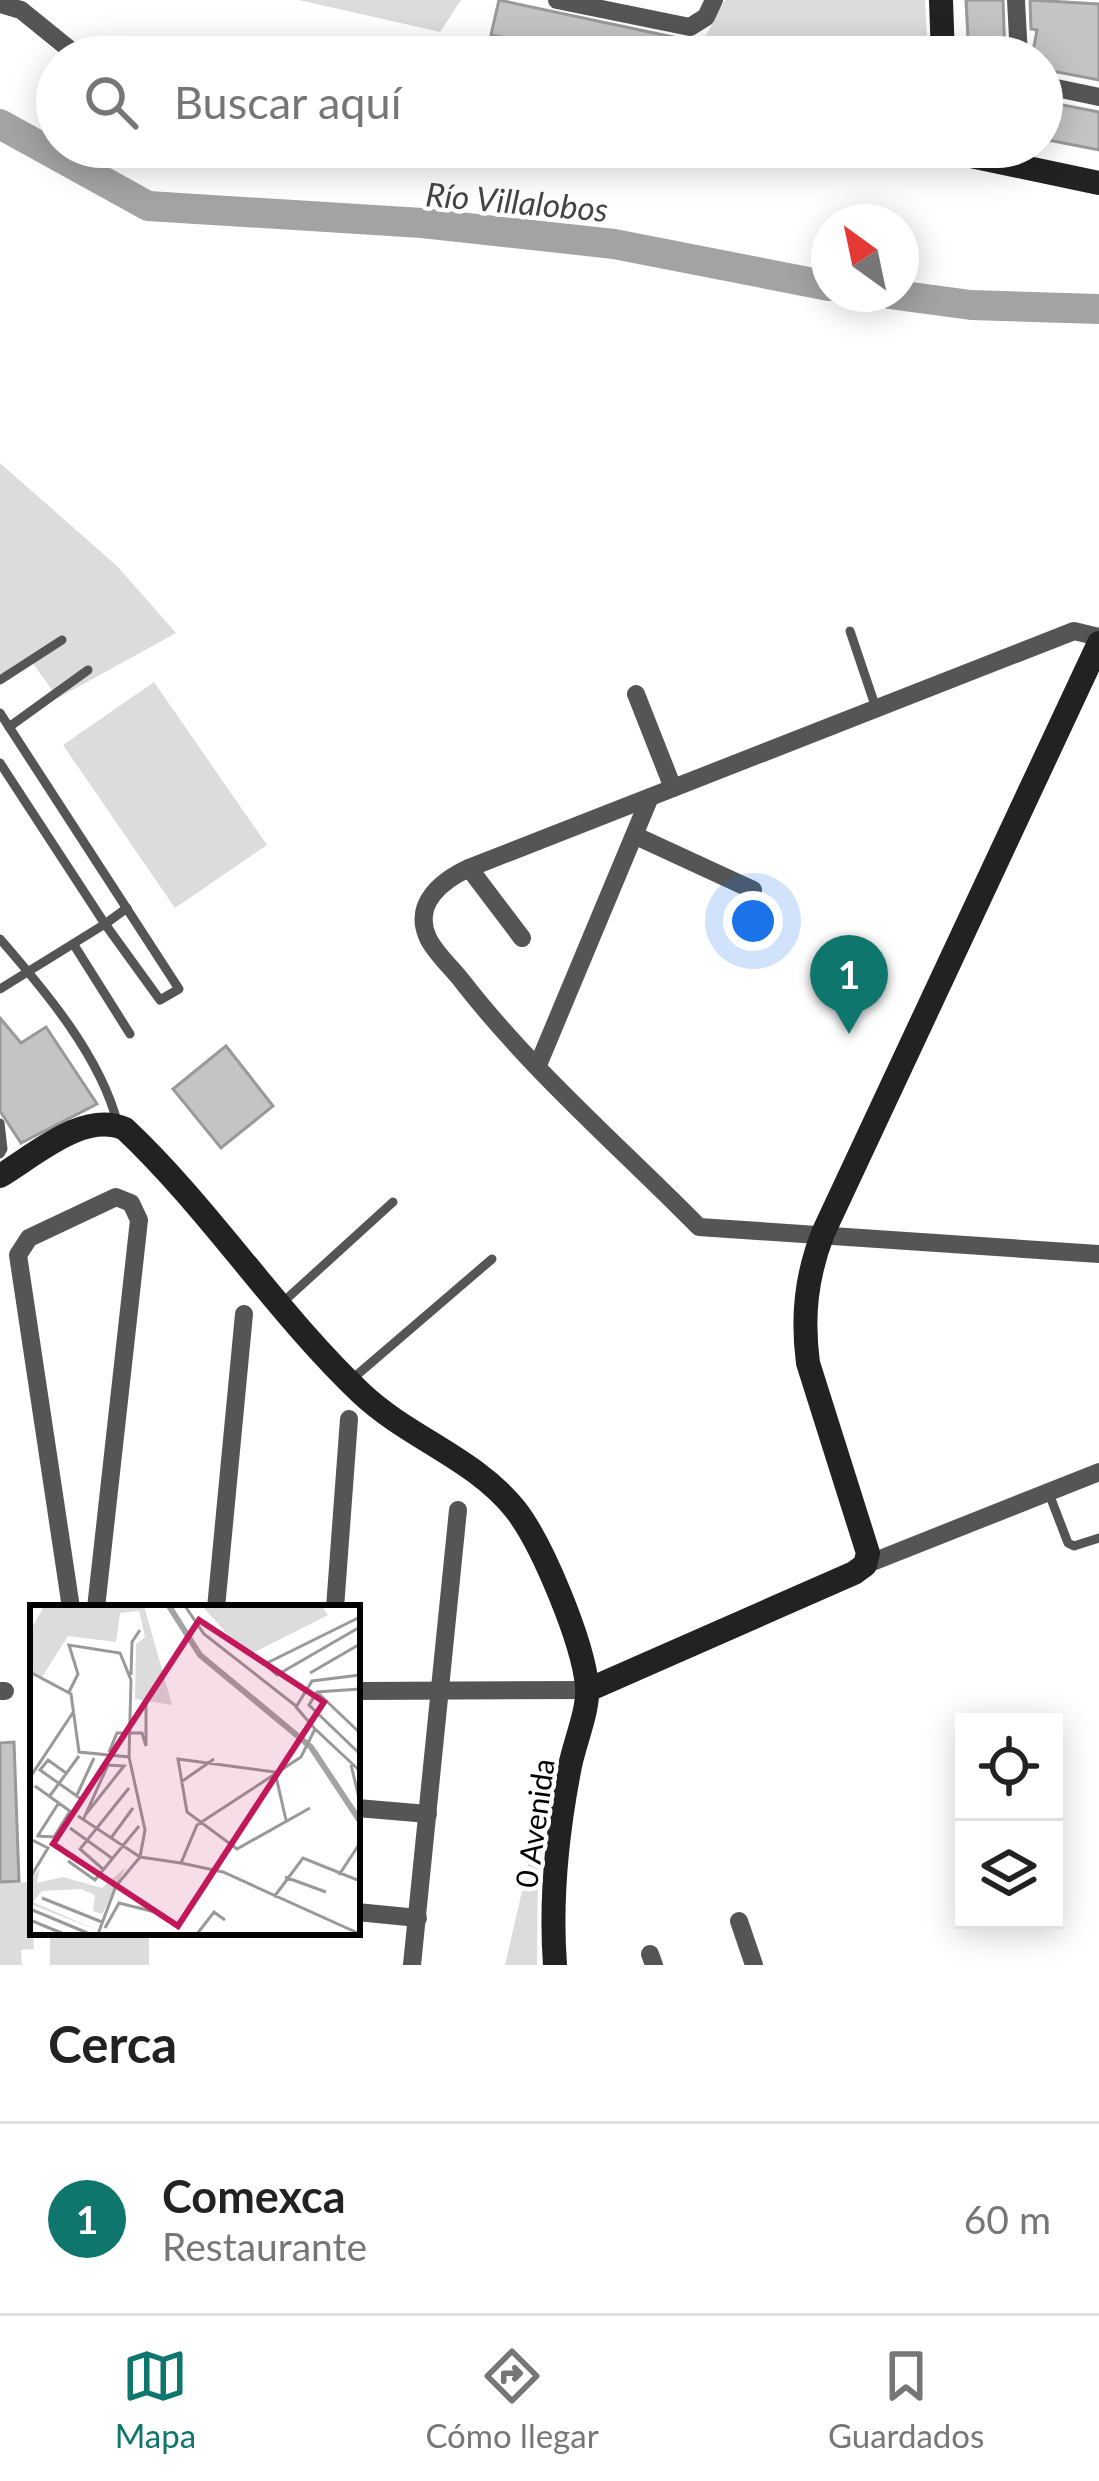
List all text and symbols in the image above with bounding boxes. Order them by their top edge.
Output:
search box [36,36,1063,168]
icon: search [78,69,144,135]
text: Buscar aquí [174,75,401,129]
water label: Río Villalobos [424,173,610,229]
north arrow [811,204,919,312]
your location [723,891,783,951]
pin: 1 [810,935,888,1034]
inset map [30,1605,360,1935]
map controls [955,1713,1063,1929]
button: locate [955,1713,1063,1821]
street label: 0 Avenida [507,1756,561,1890]
button: layers [955,1821,1063,1929]
text: Cerca [48,2013,177,2074]
text: Comexca [162,2169,346,2223]
text: 1 [76,2196,98,2242]
text: 60 m [964,2196,1051,2242]
text: Restaurante [162,2223,367,2269]
tab: Mapa [115,2343,196,2455]
tab: Cómo llegar [425,2343,599,2455]
tab: Guardados [828,2343,984,2455]

